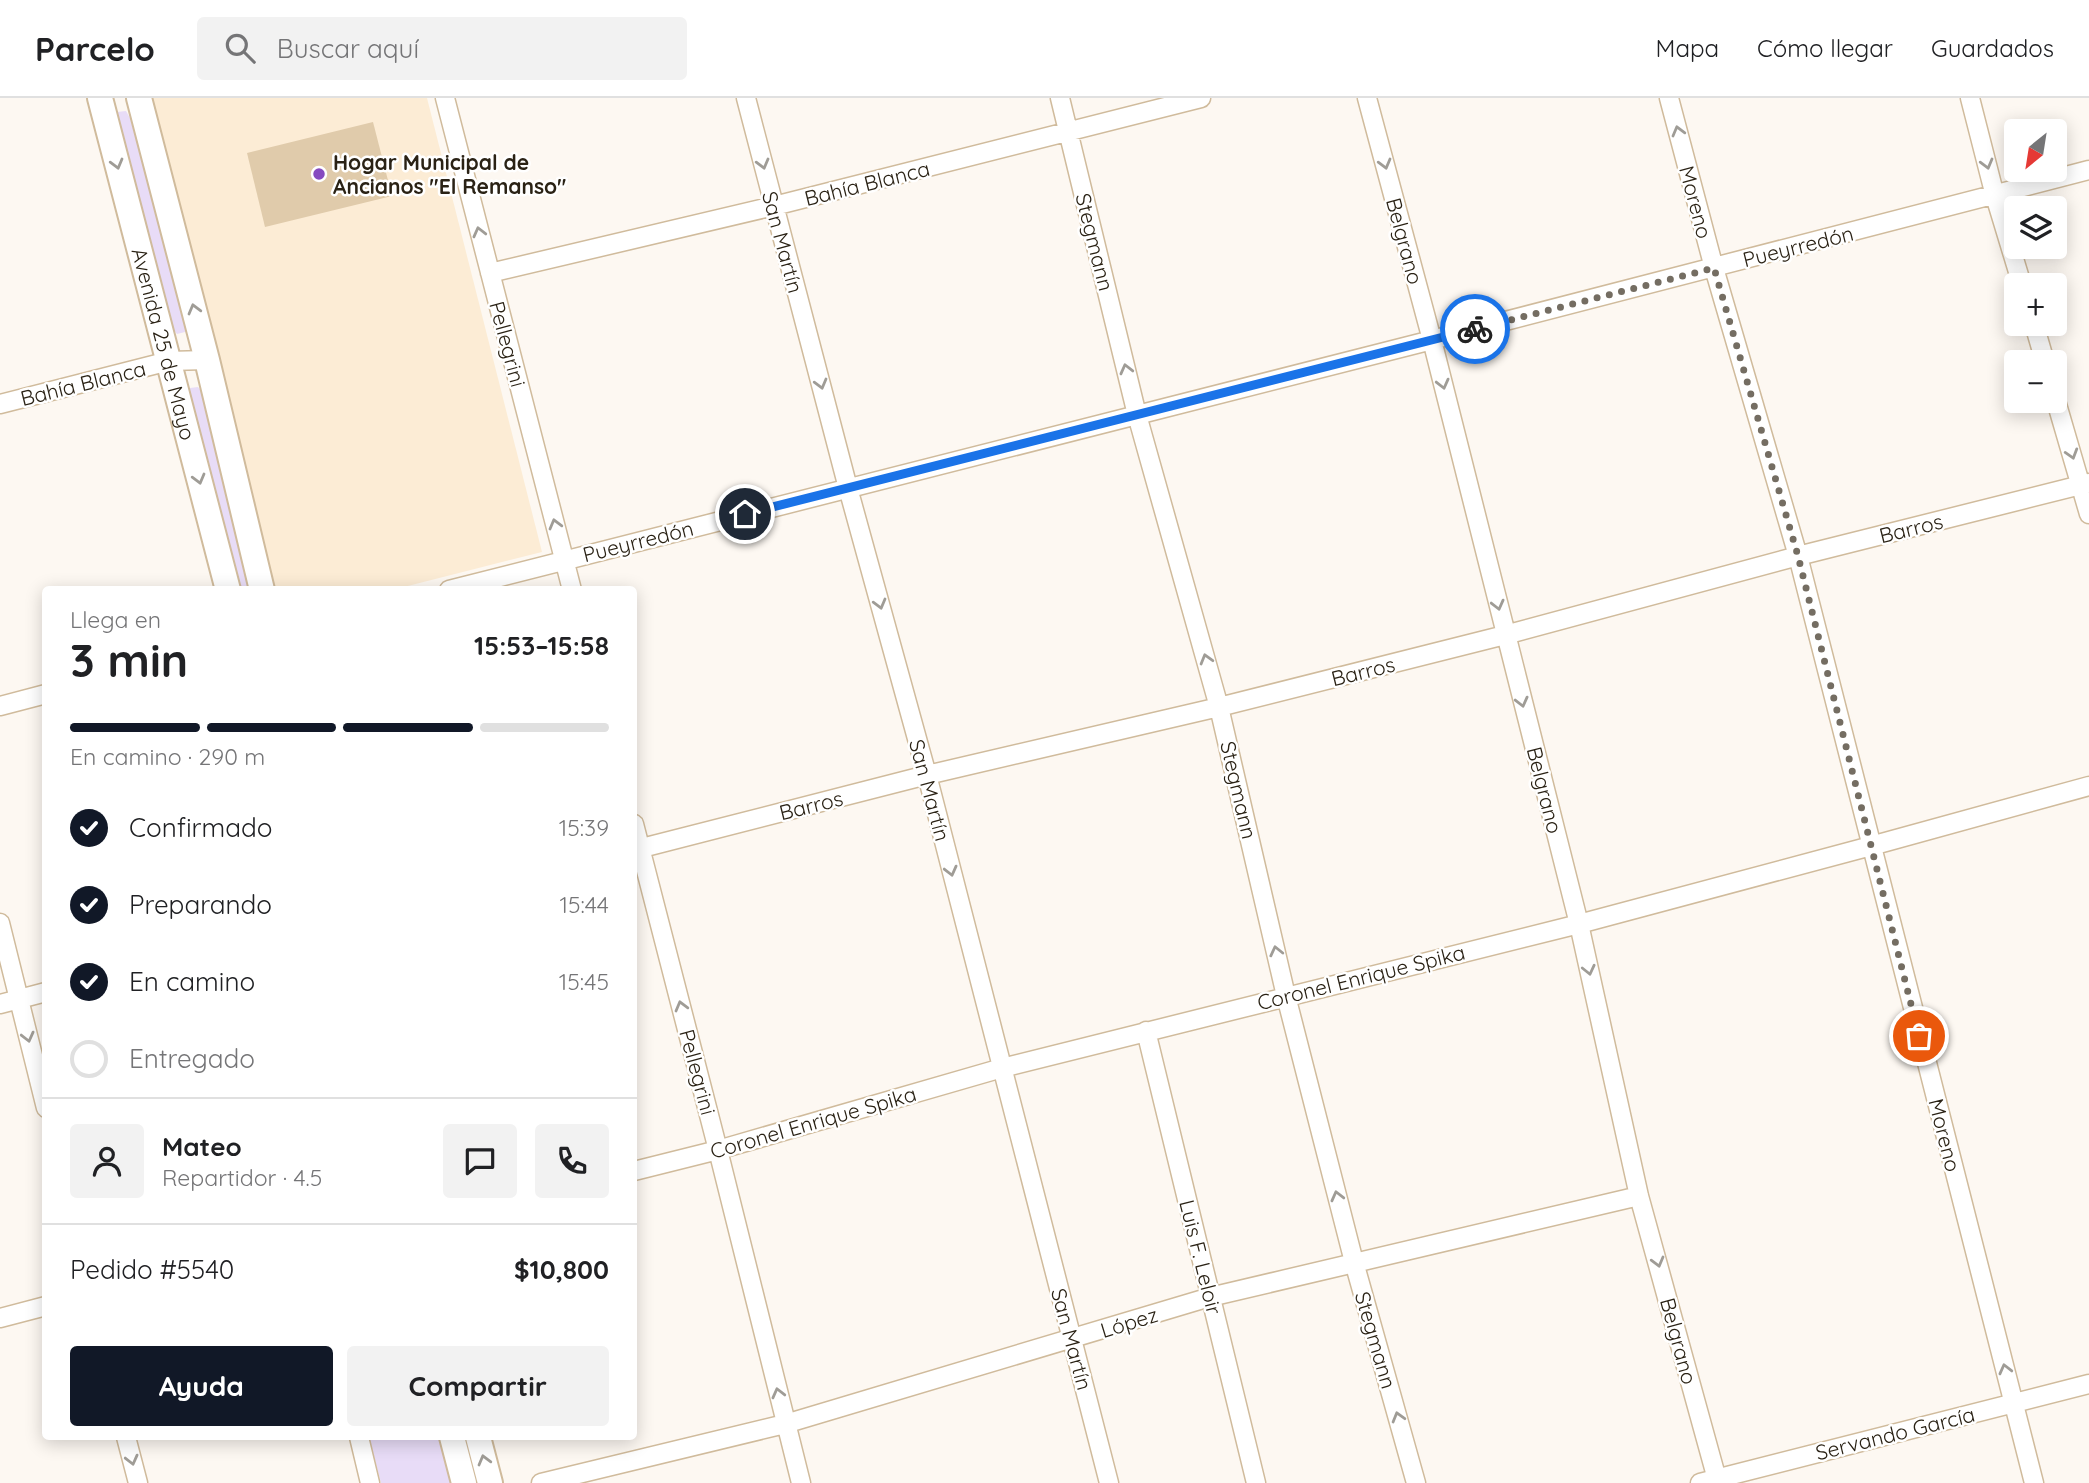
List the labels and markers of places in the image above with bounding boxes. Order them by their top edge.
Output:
place label: Hogar Municipal de Ancianos "El Remanso" [333,149,566,199]
marker: Hogar Municipal de Ancianos "El Remanso" [311,166,327,182]
pin [715,484,775,544]
pin [1889,1006,1949,1066]

